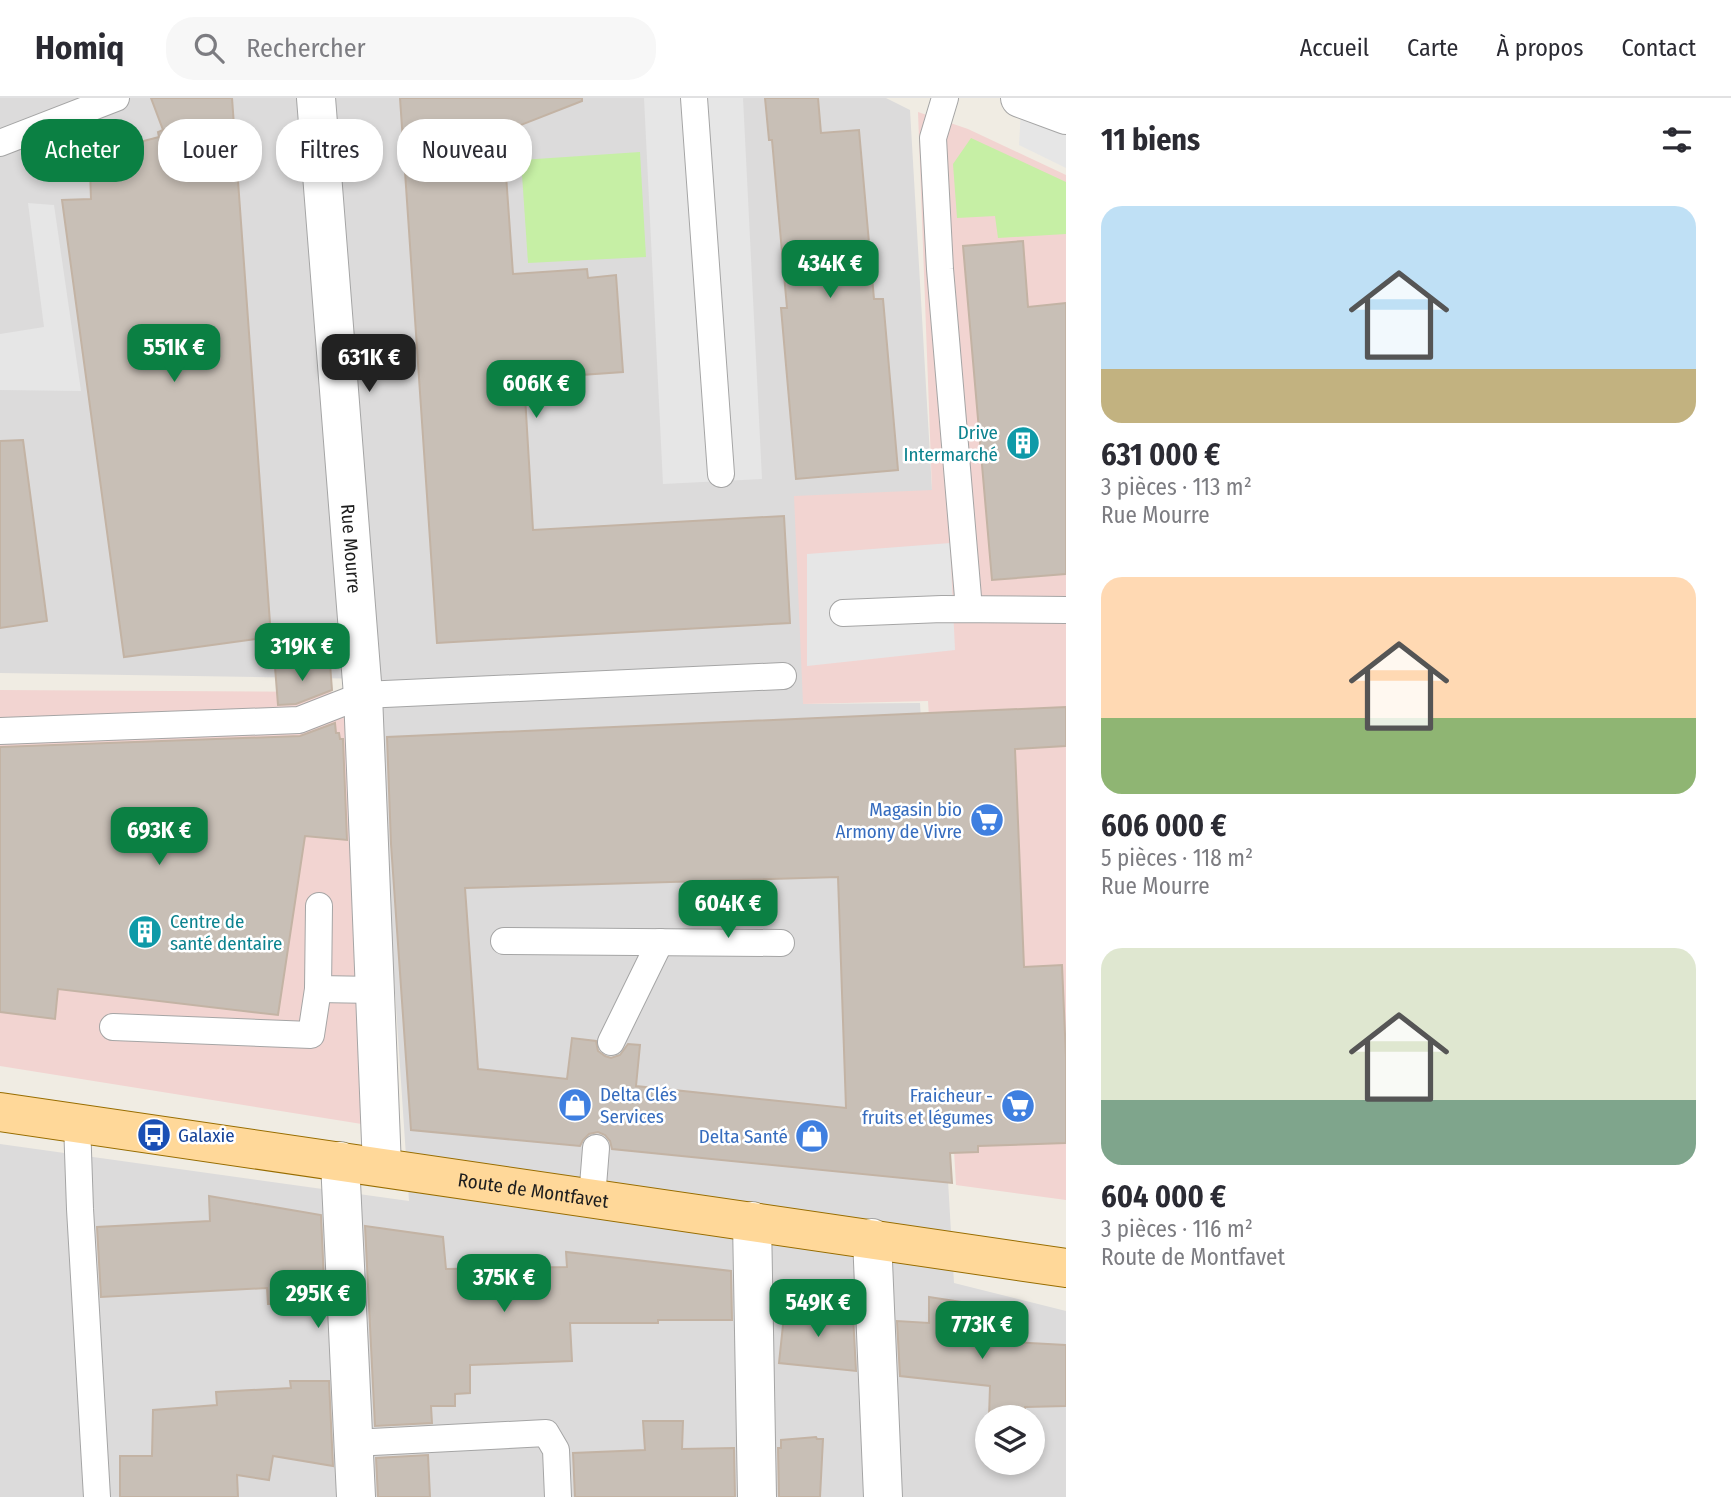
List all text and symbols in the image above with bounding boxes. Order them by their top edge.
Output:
search box [166,17,656,80]
text: Homiq [35,28,124,68]
icon: search [190,29,228,67]
text: Rechercher [246,33,366,64]
text: Accueil [1300,34,1369,62]
text: Carte [1407,34,1458,62]
text: À propos [1496,34,1583,62]
text: Contact [1621,34,1696,62]
chip: Acheter [21,119,144,182]
chip: Louer [158,119,262,182]
chip: Filtres [276,119,383,182]
chip: Nouveau [397,119,532,182]
icon: filters [1658,121,1696,159]
text: 11 biens [1101,122,1200,158]
pin: 434K € [773,240,887,300]
text: 434K € [798,249,862,277]
icon: home [1336,252,1462,378]
pin: 551K € [117,324,231,384]
text: 551K € [143,333,205,361]
pin: 631K € [312,334,426,394]
text: 631K € [338,343,400,371]
pin: 606K € [479,360,593,420]
text: 606K € [502,369,570,397]
place label: Drive Intermarché [904,421,998,466]
building icon: Drive Intermarché [1004,424,1042,462]
text: 631 000 € [1101,437,1220,473]
text: 3 pièces · 113 m² [1101,473,1252,501]
text: Rue Mourre [1101,501,1210,529]
street label: Rue Mourre [336,503,366,594]
icon: home [1336,623,1462,749]
pin: 319K € [245,624,359,683]
text: 319K € [271,632,333,660]
place label: Magasin bio Armony de Vivre [836,798,962,843]
supermarket icon: Magasin bio Armony de Vivre [968,801,1006,839]
pin: 693K € [102,808,216,867]
text: 606 000 € [1101,808,1226,844]
text: 693K € [127,816,191,844]
text: 5 pièces · 118 m² [1101,844,1253,872]
text: Rue Mourre [1101,872,1210,900]
pin: 604K € [671,880,785,940]
text: 604K € [695,889,761,917]
place label: Centre de santé dentaire [170,910,282,955]
building icon: Centre de santé dentaire [126,913,164,951]
icon: home [1336,994,1462,1120]
place label: Delta Clés Services [600,1083,677,1128]
place label: Fraicheur - fruits et légumes [862,1084,993,1129]
shop icon: Delta Clés Services [556,1086,594,1124]
supermarket icon: Fraicheur - fruits et légumes [999,1087,1037,1125]
bus stop icon: Galaxie [135,1116,173,1154]
shop icon: Delta Santé [793,1117,831,1155]
place label: Galaxie [178,1124,235,1147]
place label: Delta Santé [699,1125,788,1148]
street label: Route de Montfavet [456,1168,611,1213]
text: 604 000 € [1101,1179,1226,1215]
text: 3 pièces · 116 m² [1101,1215,1253,1243]
text: Route de Montfavet [1101,1243,1285,1271]
pin: 375K € [447,1254,561,1314]
text: 375K € [473,1263,535,1291]
pin: 295K € [261,1270,375,1330]
text: 295K € [286,1279,350,1307]
pin: 549K € [761,1280,875,1339]
text: 549K € [785,1288,851,1316]
pin: 773K € [925,1302,1039,1361]
text: 773K € [952,1310,1013,1338]
map controls [975,1405,1045,1475]
button: layers [975,1405,1045,1475]

